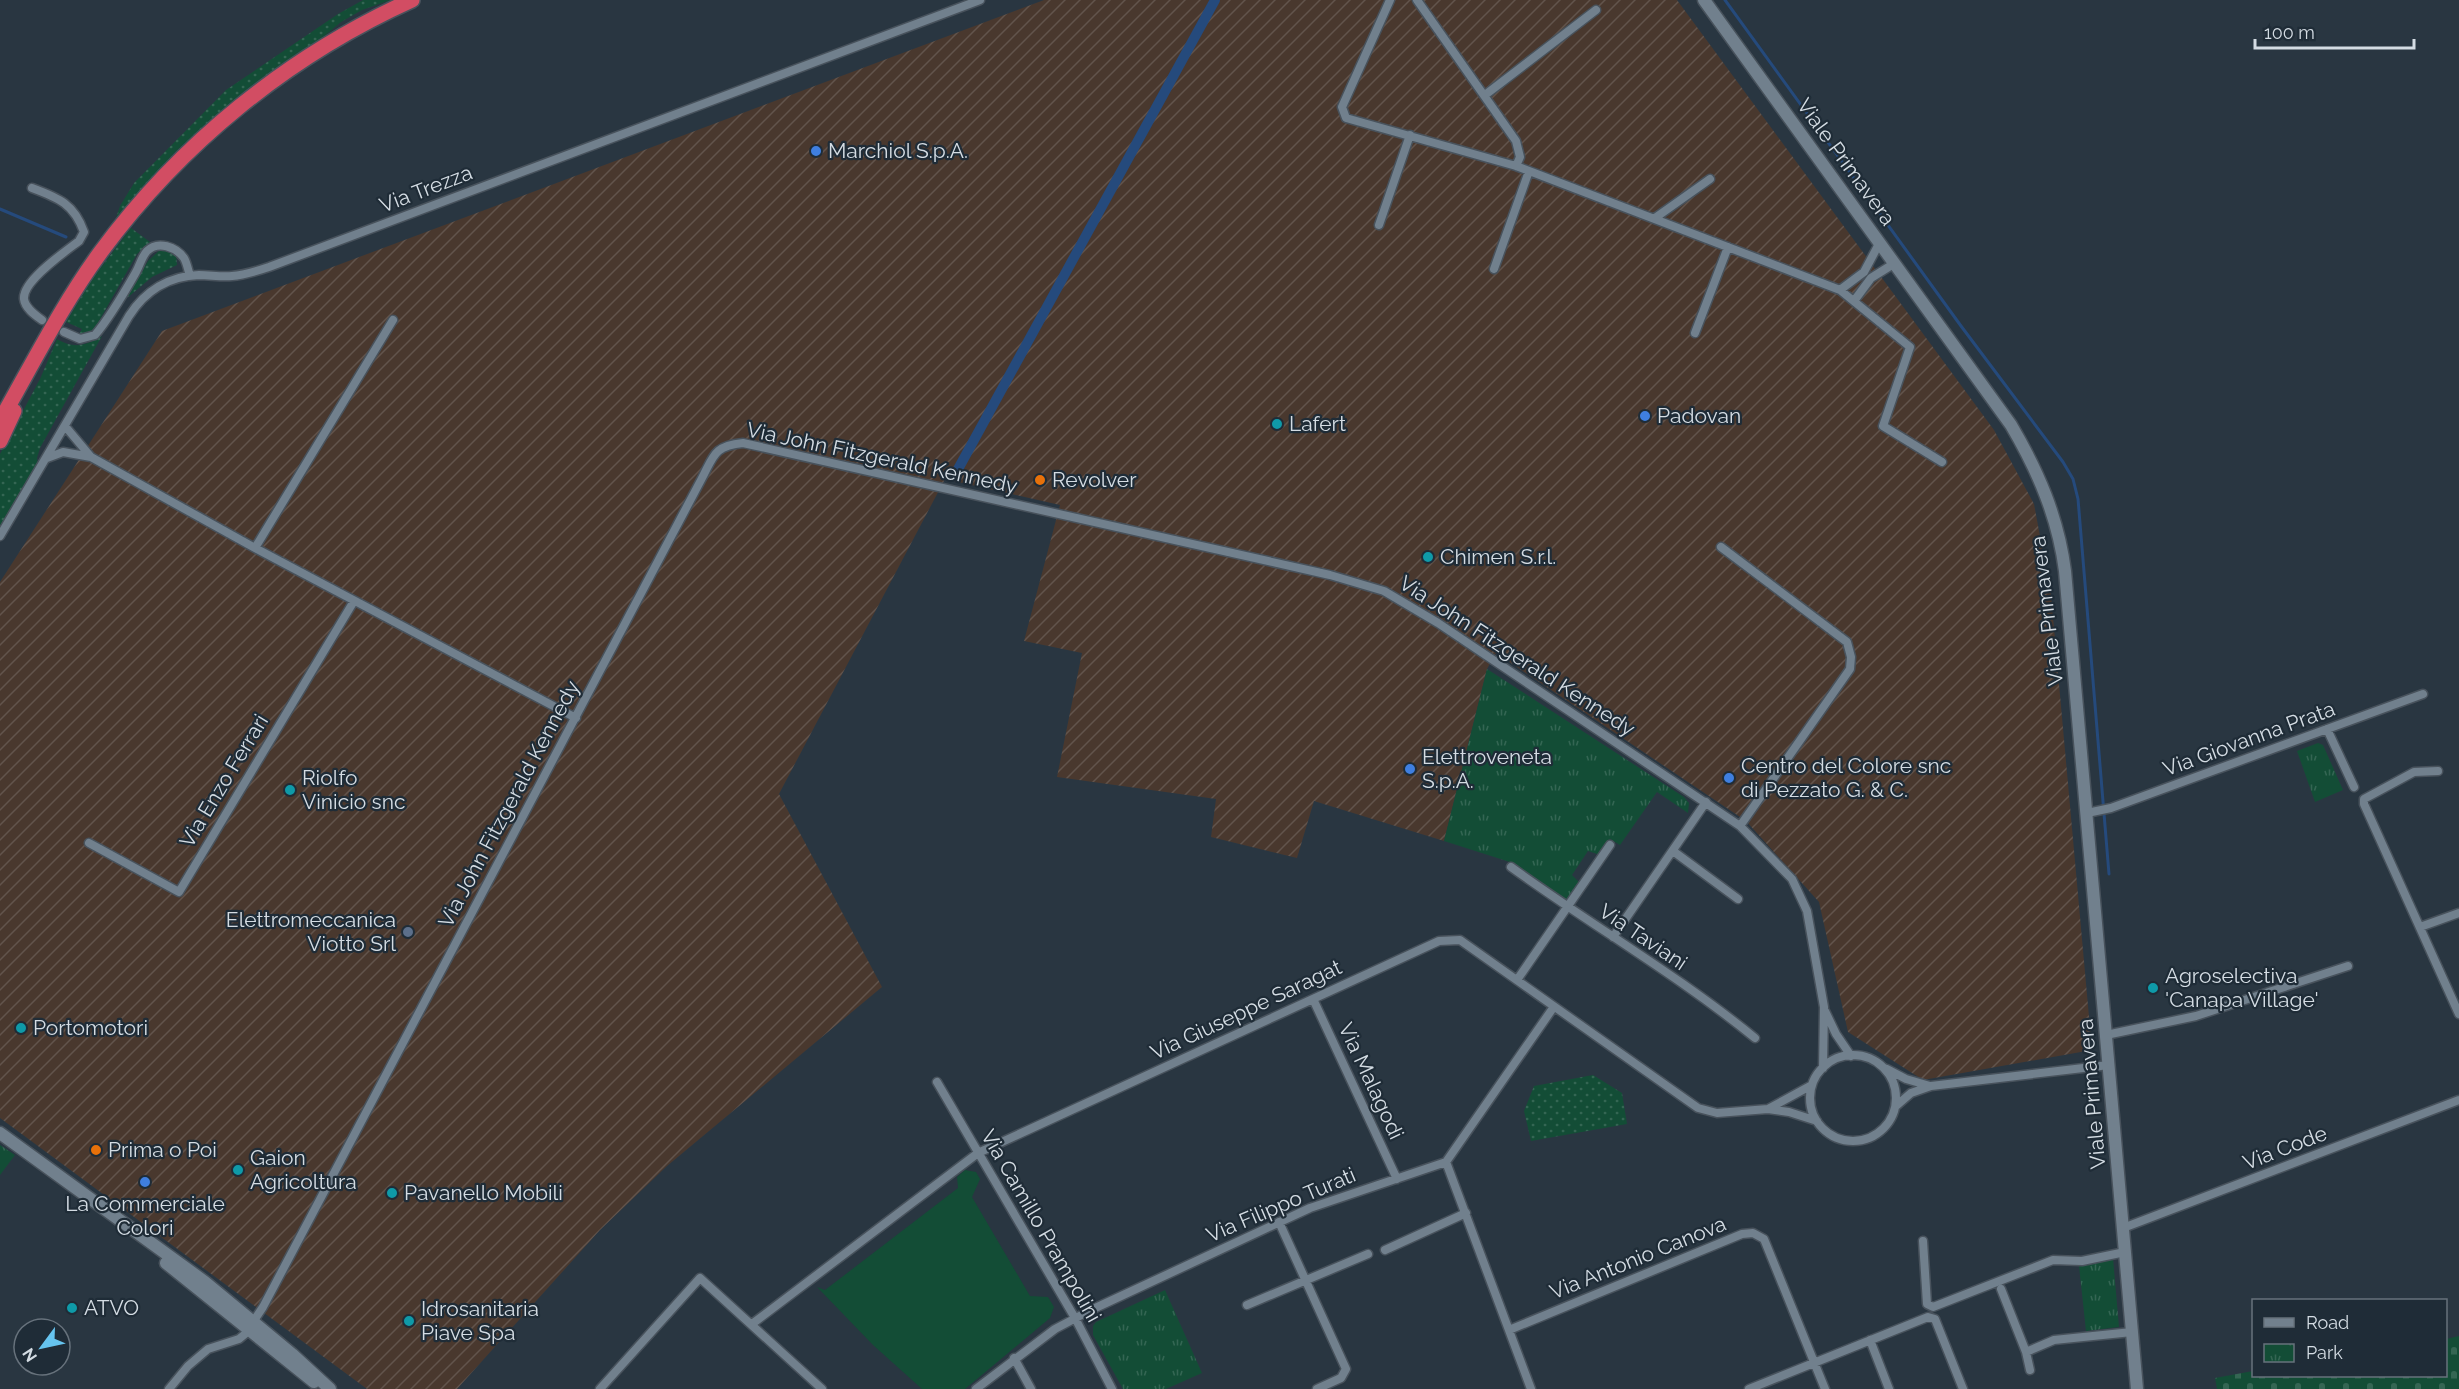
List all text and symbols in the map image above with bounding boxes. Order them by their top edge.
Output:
scale bar [2255,12,2414,50]
text: 100 m [2264,22,2315,43]
street label: Viale Primavera [1792,93,1901,230]
place label: Marchiol S.p.A. [828,138,968,163]
marker: Marchiol S.p.A. [809,144,823,158]
street label: Via Trezza [376,159,476,218]
place label: Padovan [1657,403,1741,428]
marker: Padovan [1638,409,1652,423]
place label: Lafert [1289,411,1346,436]
street label: Via John Fitzgerald Kennedy [744,417,1020,498]
marker: Lafert [1270,417,1284,431]
place label: Revolver [1052,467,1137,492]
marker: Revolver [1033,473,1047,487]
street label: Viale Primavera [2025,535,2068,688]
place label: Chimen S.r.l. [1440,544,1556,569]
marker: Chimen S.r.l. [1421,550,1435,564]
street label: Via John Fitzgerald Kennedy [1395,570,1640,741]
street label: Via John Fitzgerald Kennedy [433,676,584,932]
street label: Via Giovanna Prata [2159,696,2338,781]
street label: Via Enzo Ferrari [174,710,273,852]
place label: Elettroveneta S.p.A. [1422,744,1552,793]
place label: Centro del Colore snc di Pezzato G. & C. [1741,753,1951,802]
marker: Elettroveneta S.p.A. [1403,762,1417,776]
place label: Riolfo Vinicio snc [302,765,406,814]
marker: Centro del Colore snc di Pezzato G. & C. [1722,771,1736,785]
marker: Riolfo Vinicio snc [283,783,297,797]
street label: Via Taviani [1595,898,1692,975]
place label: Elettromeccanica Viotto Srl [226,907,396,956]
marker: Elettromeccanica Viotto Srl [401,925,415,939]
street label: Via Giuseppe Saragat [1146,954,1345,1065]
place label: Agroselectiva 'Canapa Village' [2165,963,2319,1012]
marker: Agroselectiva 'Canapa Village' [2146,981,2160,995]
place label: Portomotori [33,1015,148,1040]
street label: Viale Primavera [2072,1018,2111,1170]
street label: Via Malagodi [1334,1019,1409,1143]
marker: Portomotori [14,1021,28,1035]
street label: Via Code [2239,1120,2330,1175]
street label: Via Camillo Prampolini [976,1125,1107,1327]
place label: Prima o Poi [108,1137,217,1162]
marker: Prima o Poi [89,1143,103,1157]
place label: Gaion Agricoltura [250,1145,357,1194]
street label: Via Filippo Turati [1202,1162,1359,1247]
marker: Gaion Agricoltura [231,1163,245,1177]
marker: La Commerciale Colori [138,1175,152,1189]
place label: Pavanello Mobili [404,1180,563,1205]
marker: Pavanello Mobili [385,1186,399,1200]
place label: La Commerciale Colori [65,1191,225,1240]
street label: Via Antonio Canova [1546,1211,1730,1304]
place label: ATVO [84,1295,139,1320]
place label: Idrosanitaria Piave Spa [421,1296,539,1345]
legend [2252,1299,2447,1377]
marker: ATVO [65,1301,79,1315]
text: Road [2306,1312,2349,1333]
marker: Idrosanitaria Piave Spa [402,1314,416,1328]
north arrow [12,1317,72,1377]
text: Park [2306,1342,2343,1363]
text: N [19,1345,41,1365]

